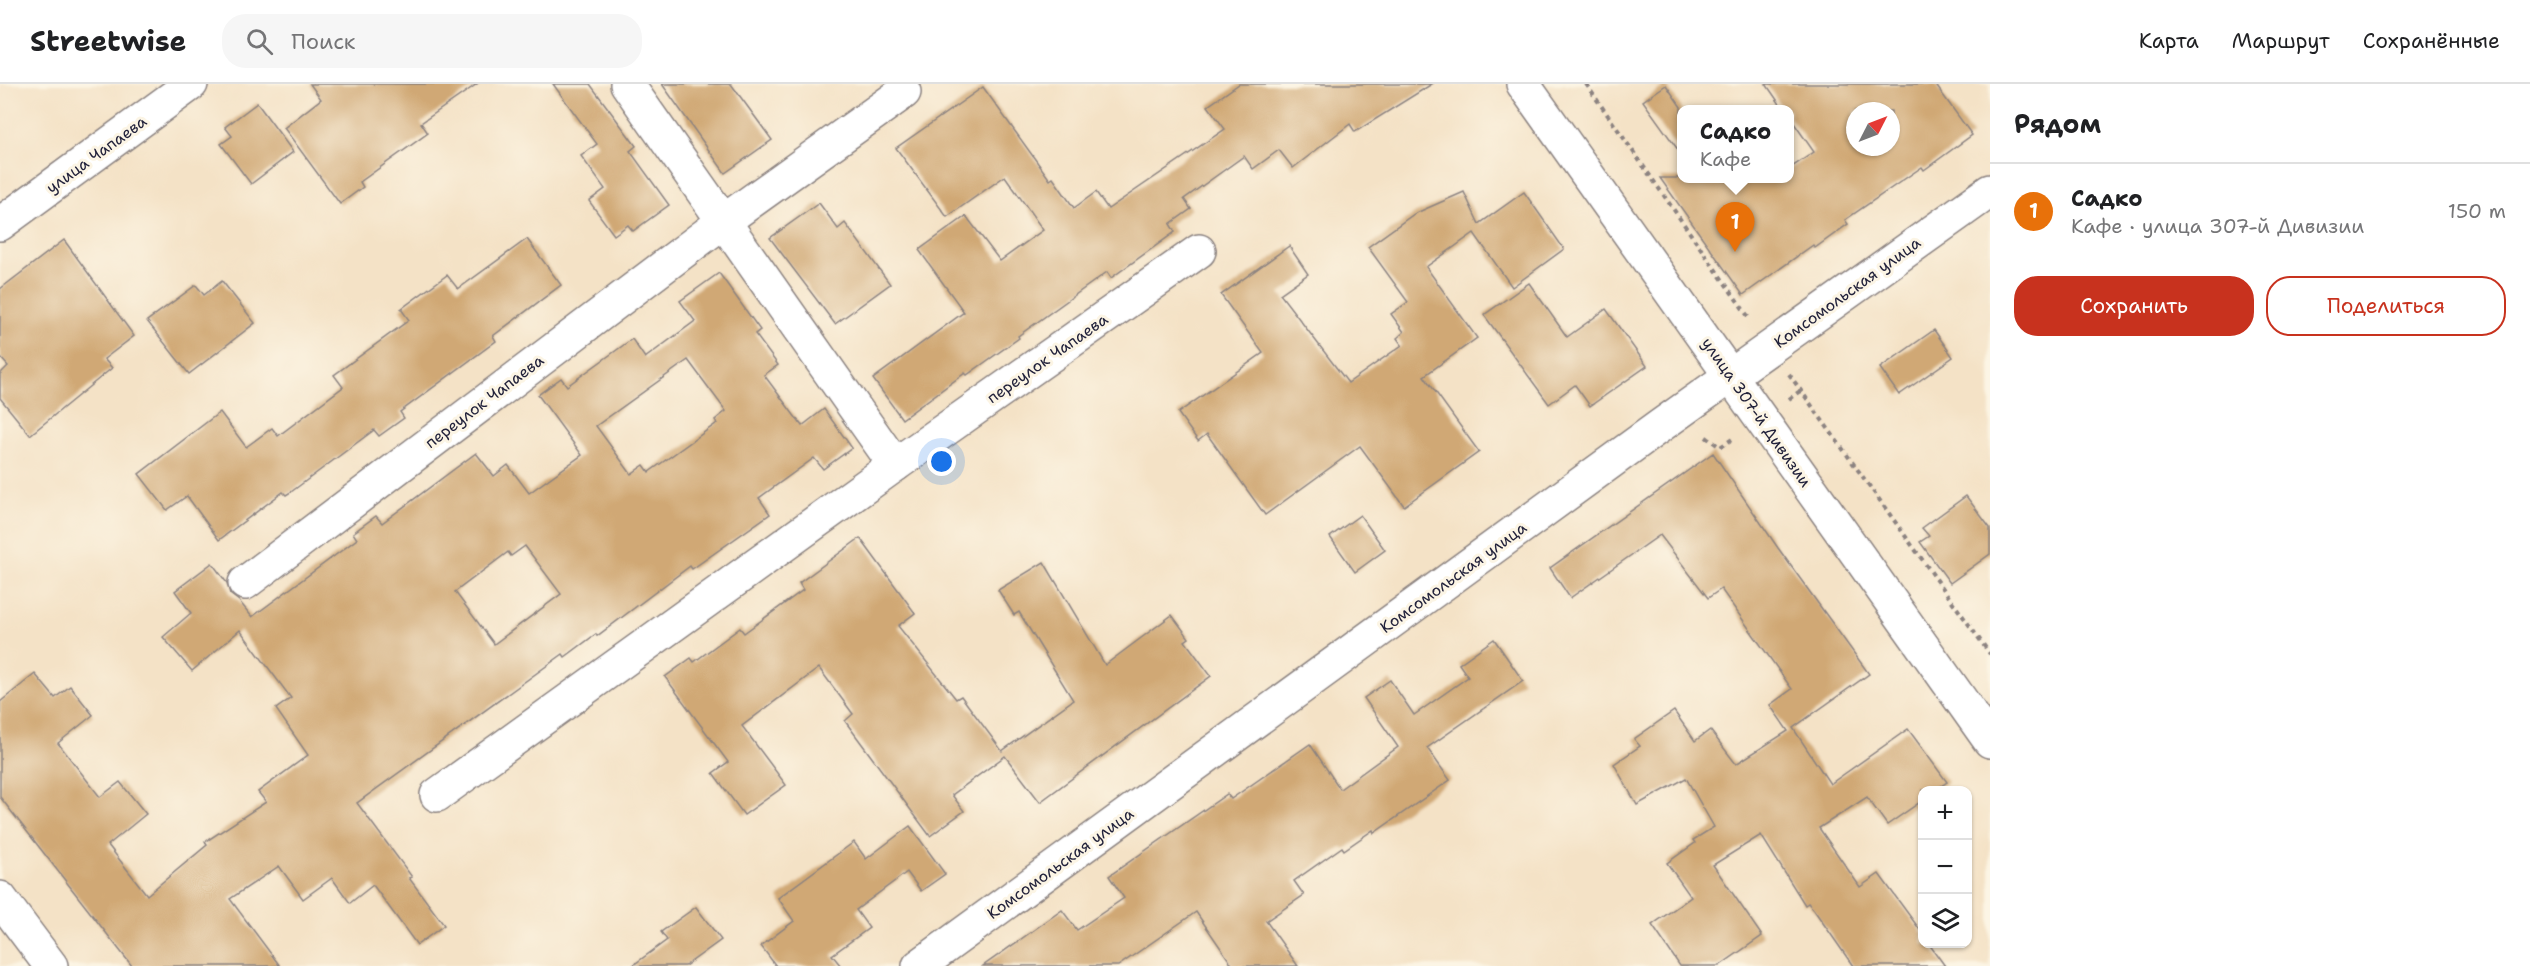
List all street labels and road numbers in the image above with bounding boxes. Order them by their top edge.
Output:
street label: улица Чапаева [42,111,151,198]
street label: Комсомольская улица [1770,232,1925,353]
street label: переулок Чапаева [983,309,1112,408]
street label: улица 307-й Дивизии [1697,333,1816,491]
street label: переулок Чапаева [421,350,548,453]
street label: Комсомольская улица [1376,517,1531,638]
street label: Комсомольская улица [983,803,1138,924]

